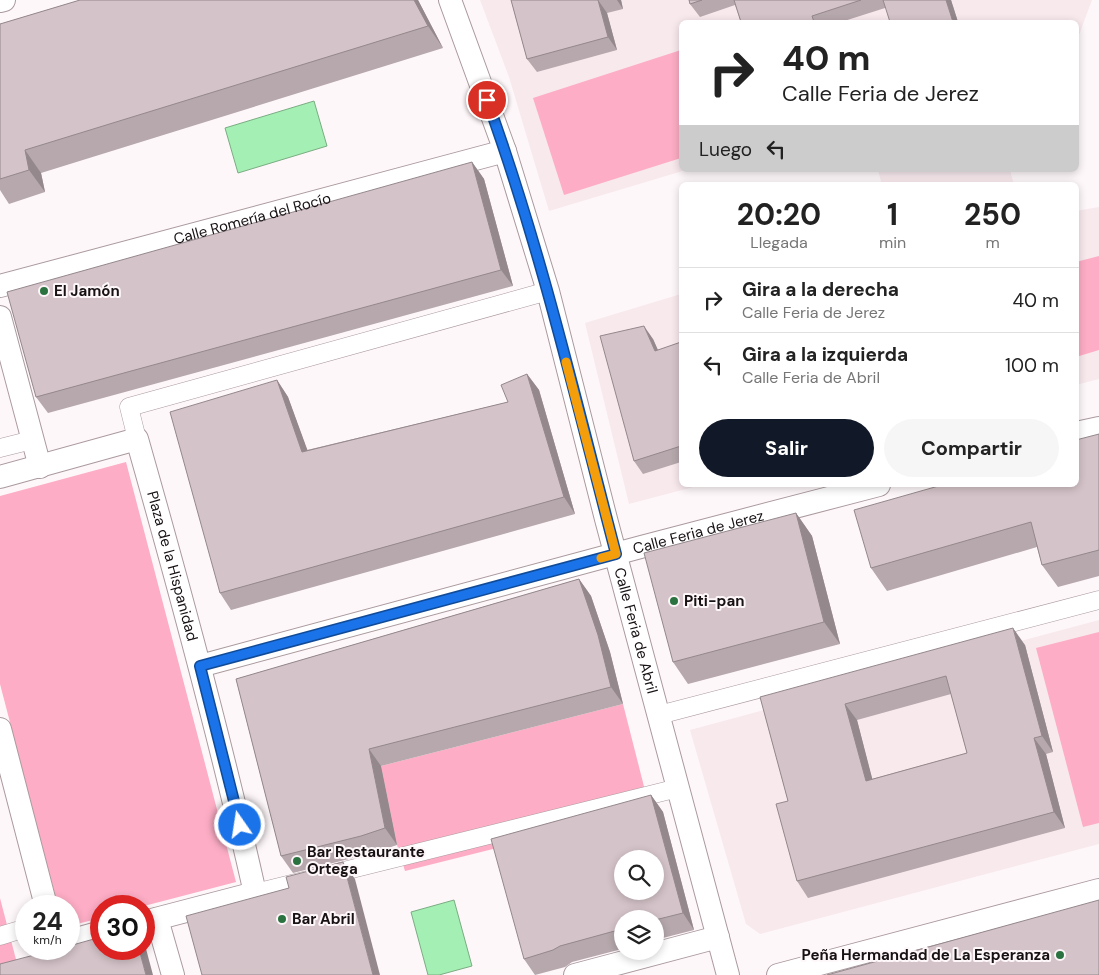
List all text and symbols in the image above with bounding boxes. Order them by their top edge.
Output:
text: 40 m [782,35,871,81]
icon: right [699,40,764,105]
pin [466,79,508,121]
text: Calle Feria de Jerez [782,79,979,108]
icon: arrive [473,86,501,114]
icon: left [762,135,790,163]
text: Luego [699,137,752,162]
street label: Calle Romería del Rocío [171,188,333,249]
text: 20:20 [737,195,821,234]
text: 1 [887,195,898,234]
text: 250 [964,195,1021,234]
text: Llegada [750,232,808,253]
text: min [879,232,906,253]
text: m [985,232,1000,253]
text: Gira a la derecha [742,277,899,302]
place label: El Jamón [54,281,120,301]
marker: El Jamón [38,285,50,297]
icon: right [699,286,727,314]
text: 40 m [1012,288,1059,313]
text: Calle Feria de Jerez [742,302,885,323]
text: Gira a la izquierda [742,342,908,367]
icon: left [699,351,727,379]
text: 100 m [1005,353,1059,378]
text: Calle Feria de Abril [742,367,880,388]
button: Salir [699,419,874,477]
button: Compartir [884,419,1059,477]
street label: Plaza de la Hispanidad [142,489,202,643]
street label: Calle Feria de Jerez [631,505,766,559]
street label: Calle Feria de Abril [609,565,662,696]
place label: Piti-pan [684,591,744,611]
marker: Piti-pan [668,595,680,607]
position arrow [213,798,265,850]
place label: Bar Restaurante Ortega [307,842,425,879]
map controls [614,850,664,960]
button: search [614,850,664,900]
marker: Bar Restaurante Ortega [291,855,303,867]
speed limit sign: 30 [90,895,155,960]
text: 24 [32,905,63,938]
place label: Bar Abril [292,909,355,929]
button: layers [614,910,664,960]
marker: Bar Abril [276,913,288,925]
text: km/h [33,932,62,948]
place label: Peña Hermandad de La Esperanza [802,945,1050,965]
marker: Peña Hermandad de La Esperanza [1054,949,1066,961]

